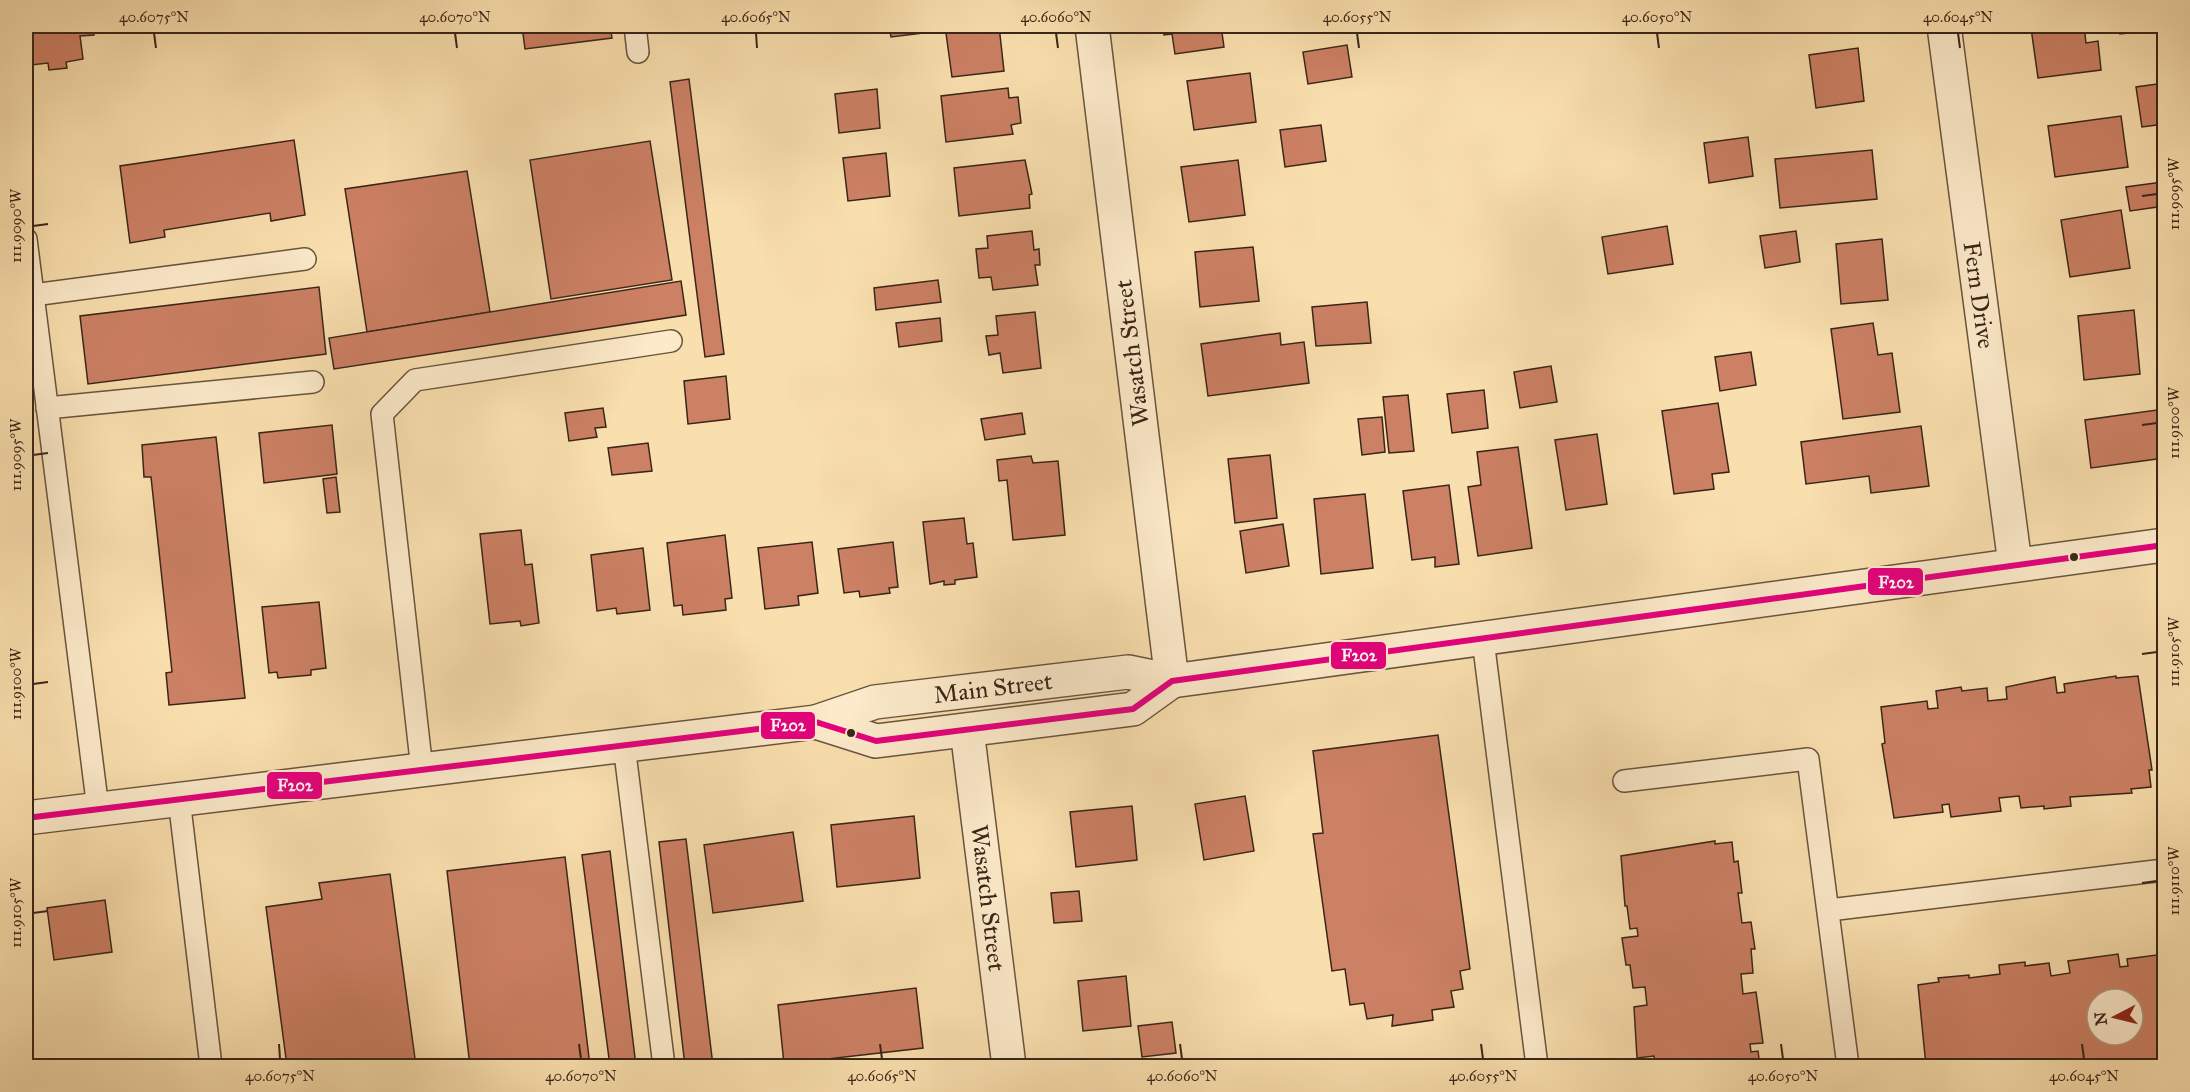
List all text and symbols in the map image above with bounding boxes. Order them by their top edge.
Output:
text: 40.6075°N [119,8,189,26]
text: 40.6070°N [419,8,491,26]
text: 40.6065°N [721,8,791,26]
text: 40.6060°N [1020,8,1092,26]
text: 40.6055°N [1323,8,1392,26]
text: 40.6050°N [1622,8,1693,26]
text: 40.6045°N [1923,8,1993,26]
text: 111.9095°W [2165,157,2183,230]
text: 111.9090°W [7,188,25,263]
street label: Fern Drive [1957,240,2001,350]
street label: Wasatch Street [1108,278,1156,428]
text: 111.9100°W [2165,386,2183,459]
text: 111.9095°W [7,418,25,491]
unlabelled marker [2068,551,2080,563]
line badge: F202 [1867,567,1924,596]
text: F202 [1878,573,1915,592]
text: 111.9105°W [2165,616,2183,687]
line badge: F202 [1330,641,1387,670]
text: F202 [1341,646,1378,665]
text: 111.9100°W [7,647,25,720]
street label: Main Street [932,666,1055,710]
line badge: F202 [760,711,816,740]
text: F202 [770,716,807,735]
unlabelled marker [845,727,857,739]
line badge: F202 [266,771,323,800]
text: F202 [277,776,314,795]
street label: Wasatch Street [964,823,1012,973]
text: 111.9110°W [2165,846,2183,916]
text: 111.9105°W [7,877,25,948]
north arrow [2085,987,2145,1047]
text: N [2090,1010,2111,1027]
text: 40.6075°N [245,1067,315,1085]
text: 40.6070°N [545,1067,617,1085]
text: 40.6065°N [847,1067,917,1085]
text: 40.6060°N [1146,1067,1218,1085]
text: 40.6055°N [1449,1067,1518,1085]
text: 40.6050°N [1748,1067,1819,1085]
text: 40.6045°N [2049,1067,2119,1085]

